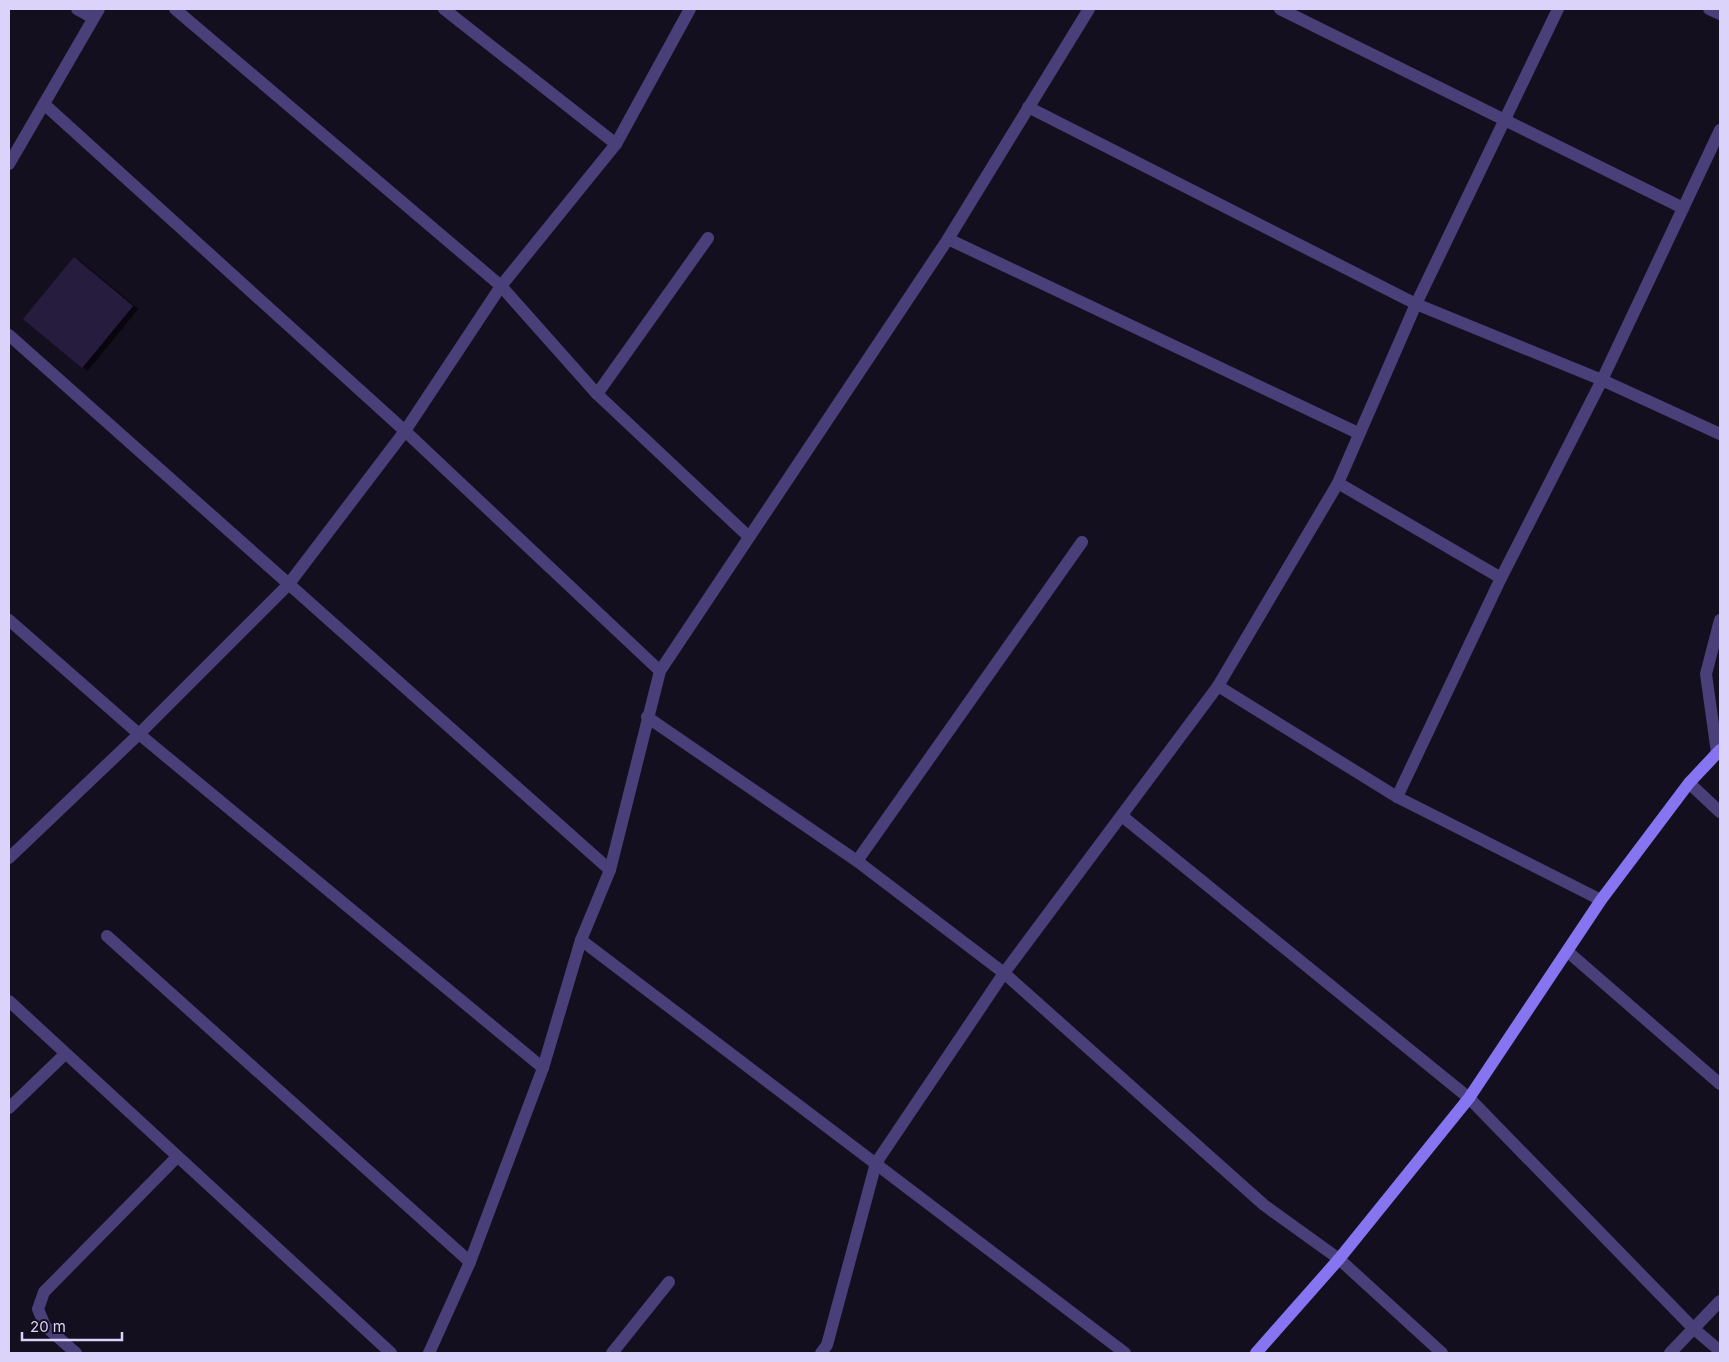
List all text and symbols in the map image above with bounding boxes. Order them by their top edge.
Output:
scale bar [22,1310,122,1342]
text: 20 m [30,1317,66,1336]

